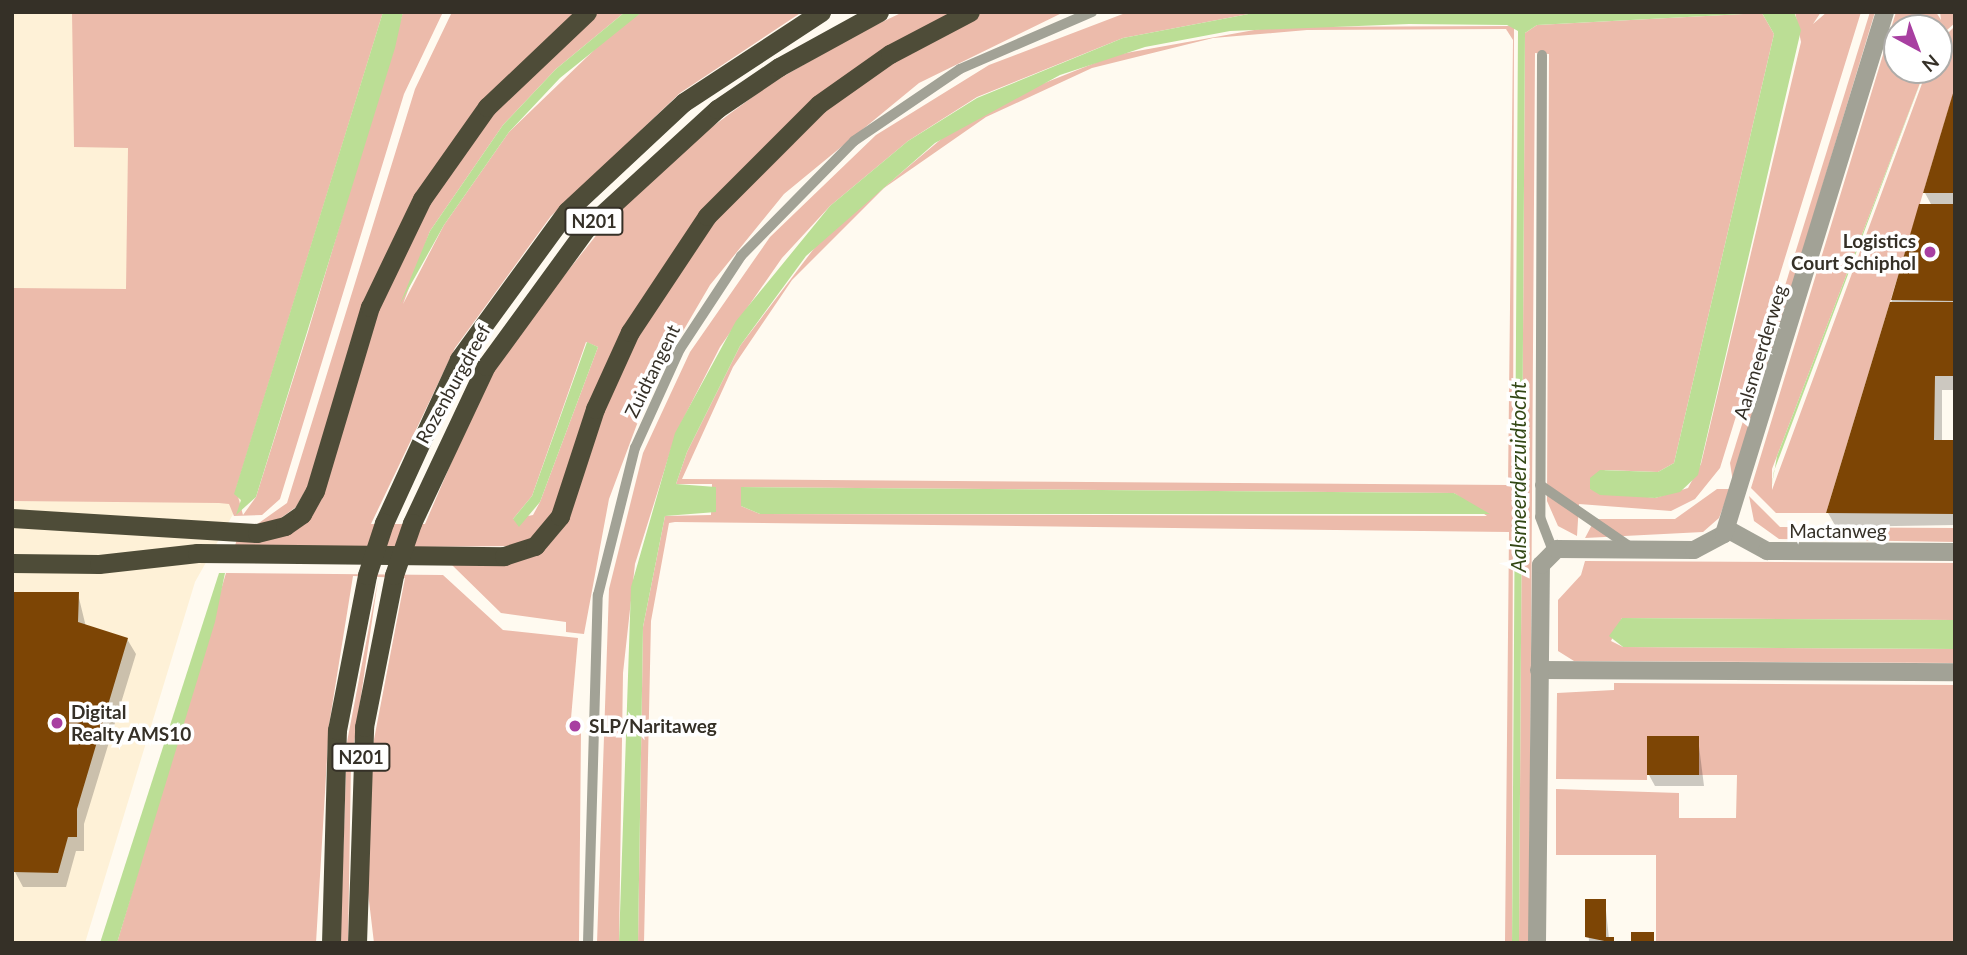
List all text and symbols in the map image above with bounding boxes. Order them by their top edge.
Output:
north arrow [1883,14,1953,84]
text: N [1918,50,1944,77]
road number: N201 [564,206,624,236]
place label: Logistics Court Schiphol [1791,230,1916,274]
marker: Logistics Court Schiphol [1922,244,1938,260]
street label: Aalsmeerderweg [1729,282,1791,422]
street label: Rozenburgdreef [411,321,495,447]
street label: Zuidtangent [620,321,684,421]
water label: Aalsmeerderzuidtocht [1505,382,1531,572]
street label: Mactanweg [1789,520,1887,542]
place label: Digital Realty AMS10 [71,701,192,745]
marker: Digital Realty AMS10 [49,715,65,731]
place label: SLP/Naritaweg [589,715,717,737]
marker: SLP/Naritaweg [567,718,583,734]
road number: N201 [331,742,391,772]

